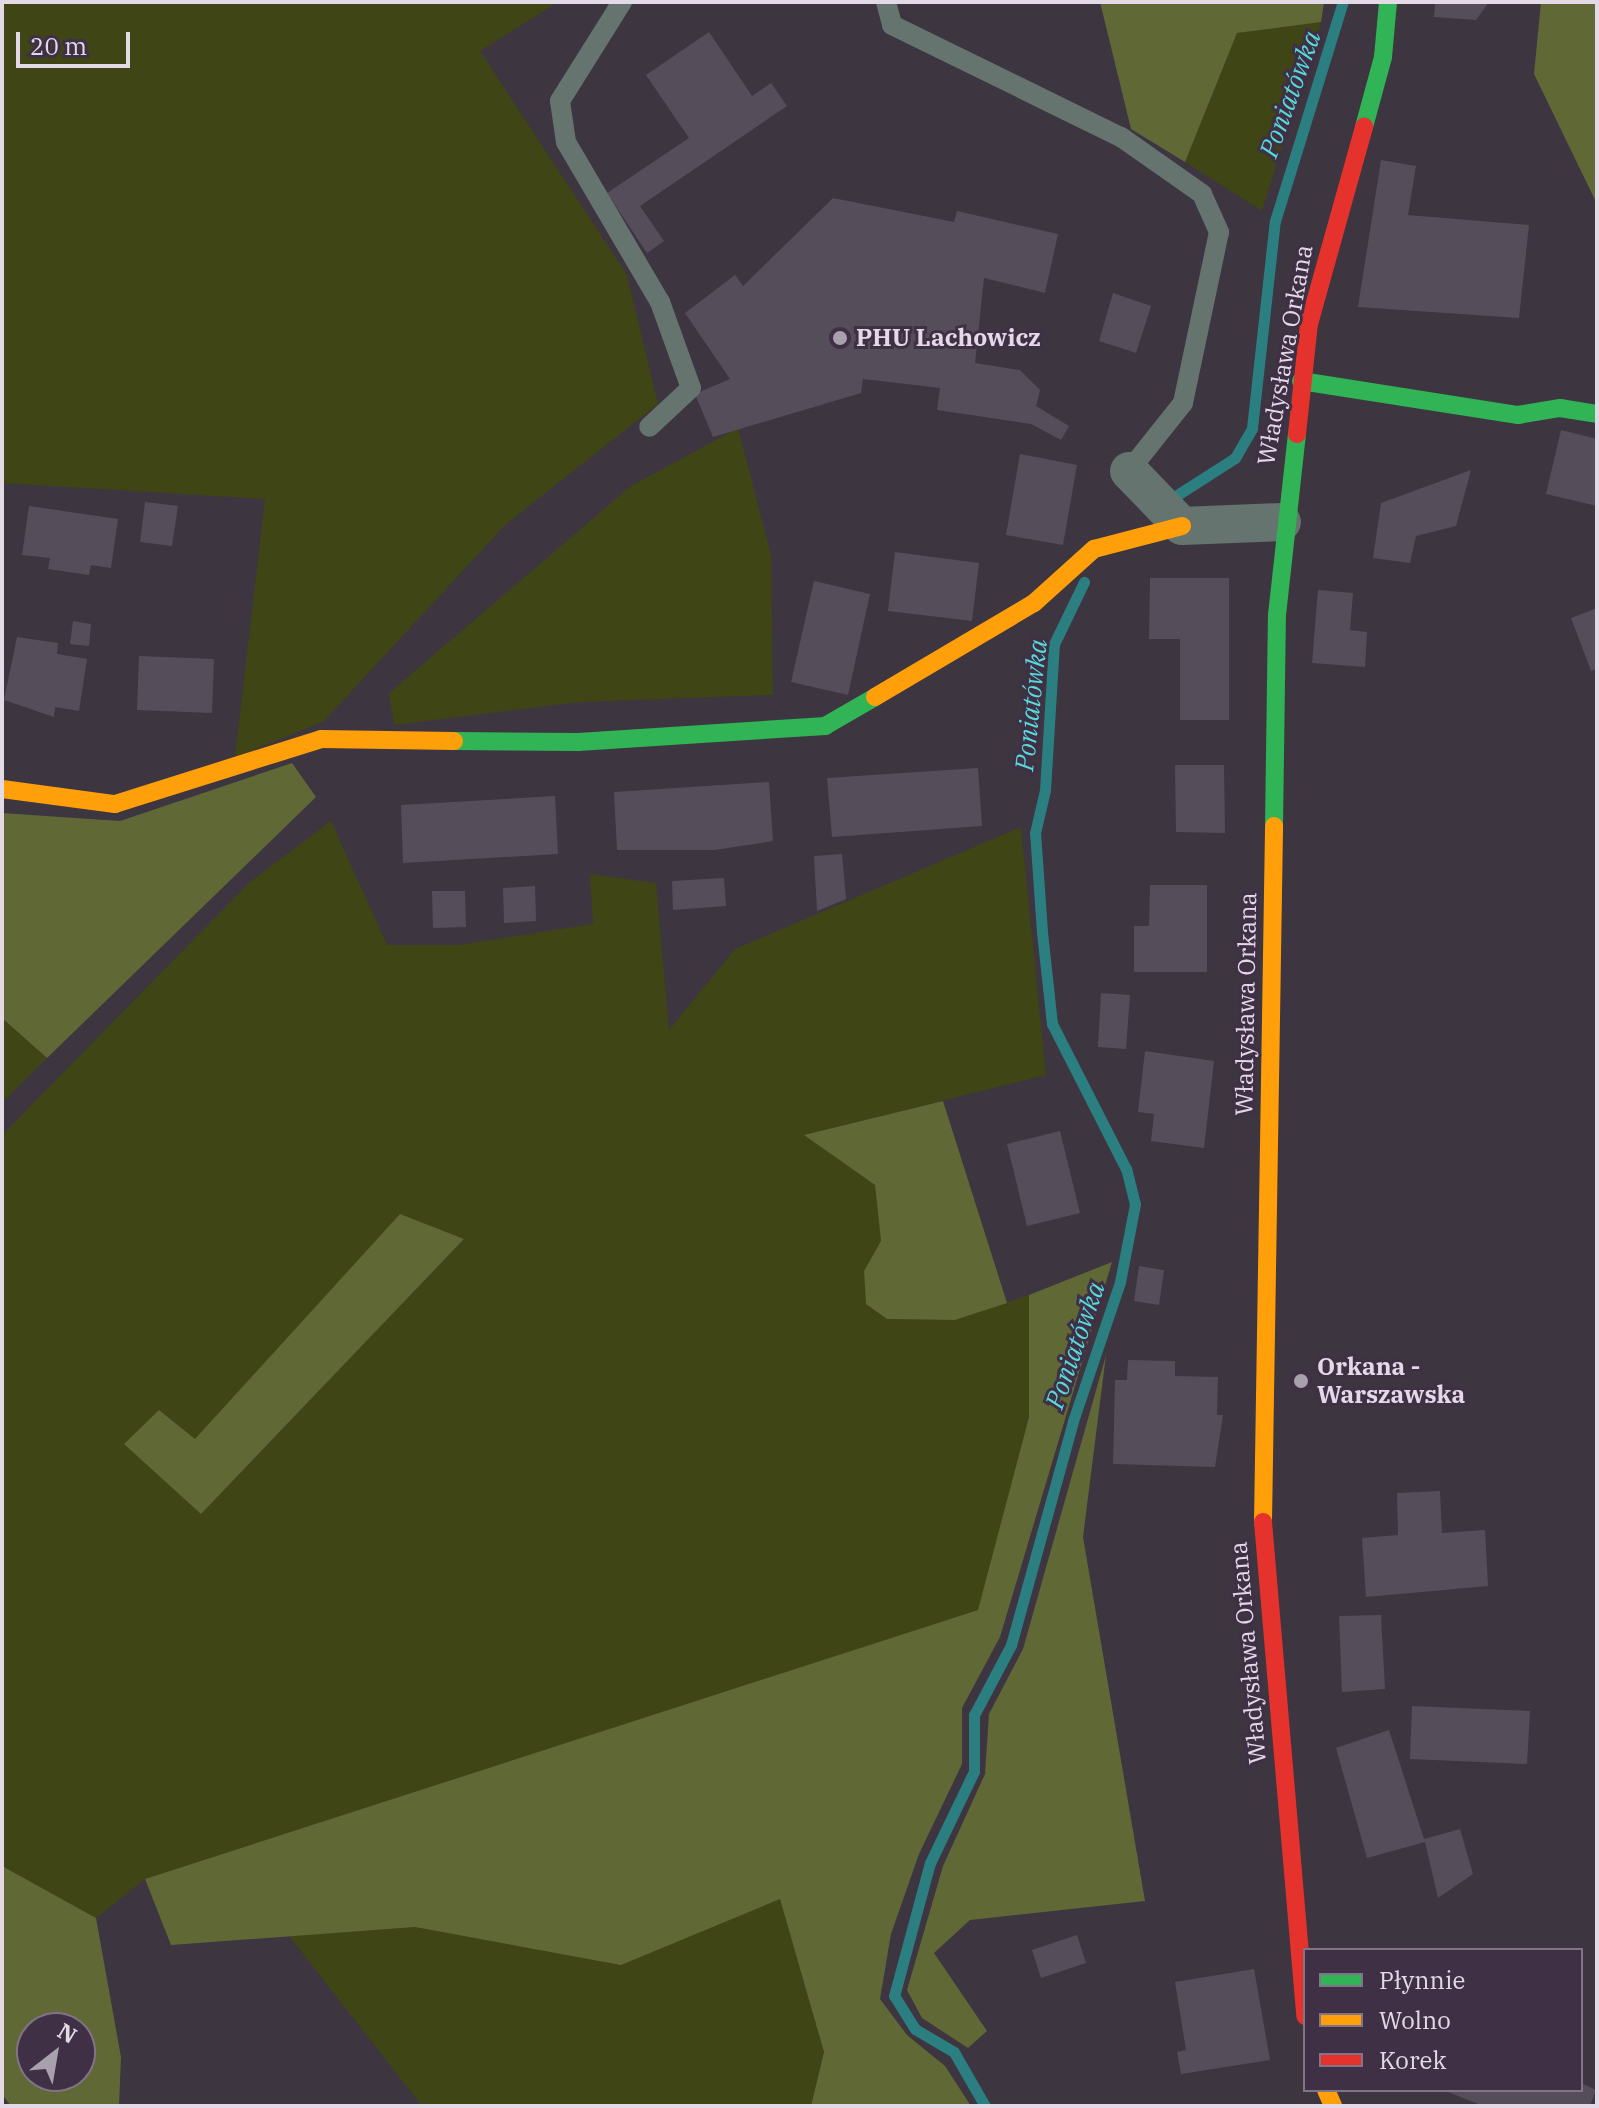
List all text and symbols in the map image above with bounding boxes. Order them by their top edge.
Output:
scale bar [20,16,134,66]
water label: Poniatówka [1253,27,1327,161]
text: 20 m [30,30,87,62]
street label: Władysława Orkana [1251,242,1319,468]
place label: PHU Lachowicz [856,324,1041,352]
marker: PHU Lachowicz [831,329,849,347]
water label: Poniatówka [1009,638,1053,772]
street label: Władysława Orkana [1230,892,1262,1116]
water label: Poniatówka [1039,1277,1111,1413]
place label: Orkana - Warszawska [1317,1353,1465,1409]
marker: Orkana - Warszawska [1292,1372,1310,1390]
street label: Władysława Orkana [1224,1540,1272,1766]
legend [1303,1948,1583,2092]
text: Płynnie [1379,1964,1465,1996]
text: Wolno [1379,2004,1451,2036]
north arrow [16,2012,96,2092]
text: N [53,2016,83,2050]
text: Korek [1379,2044,1446,2076]

